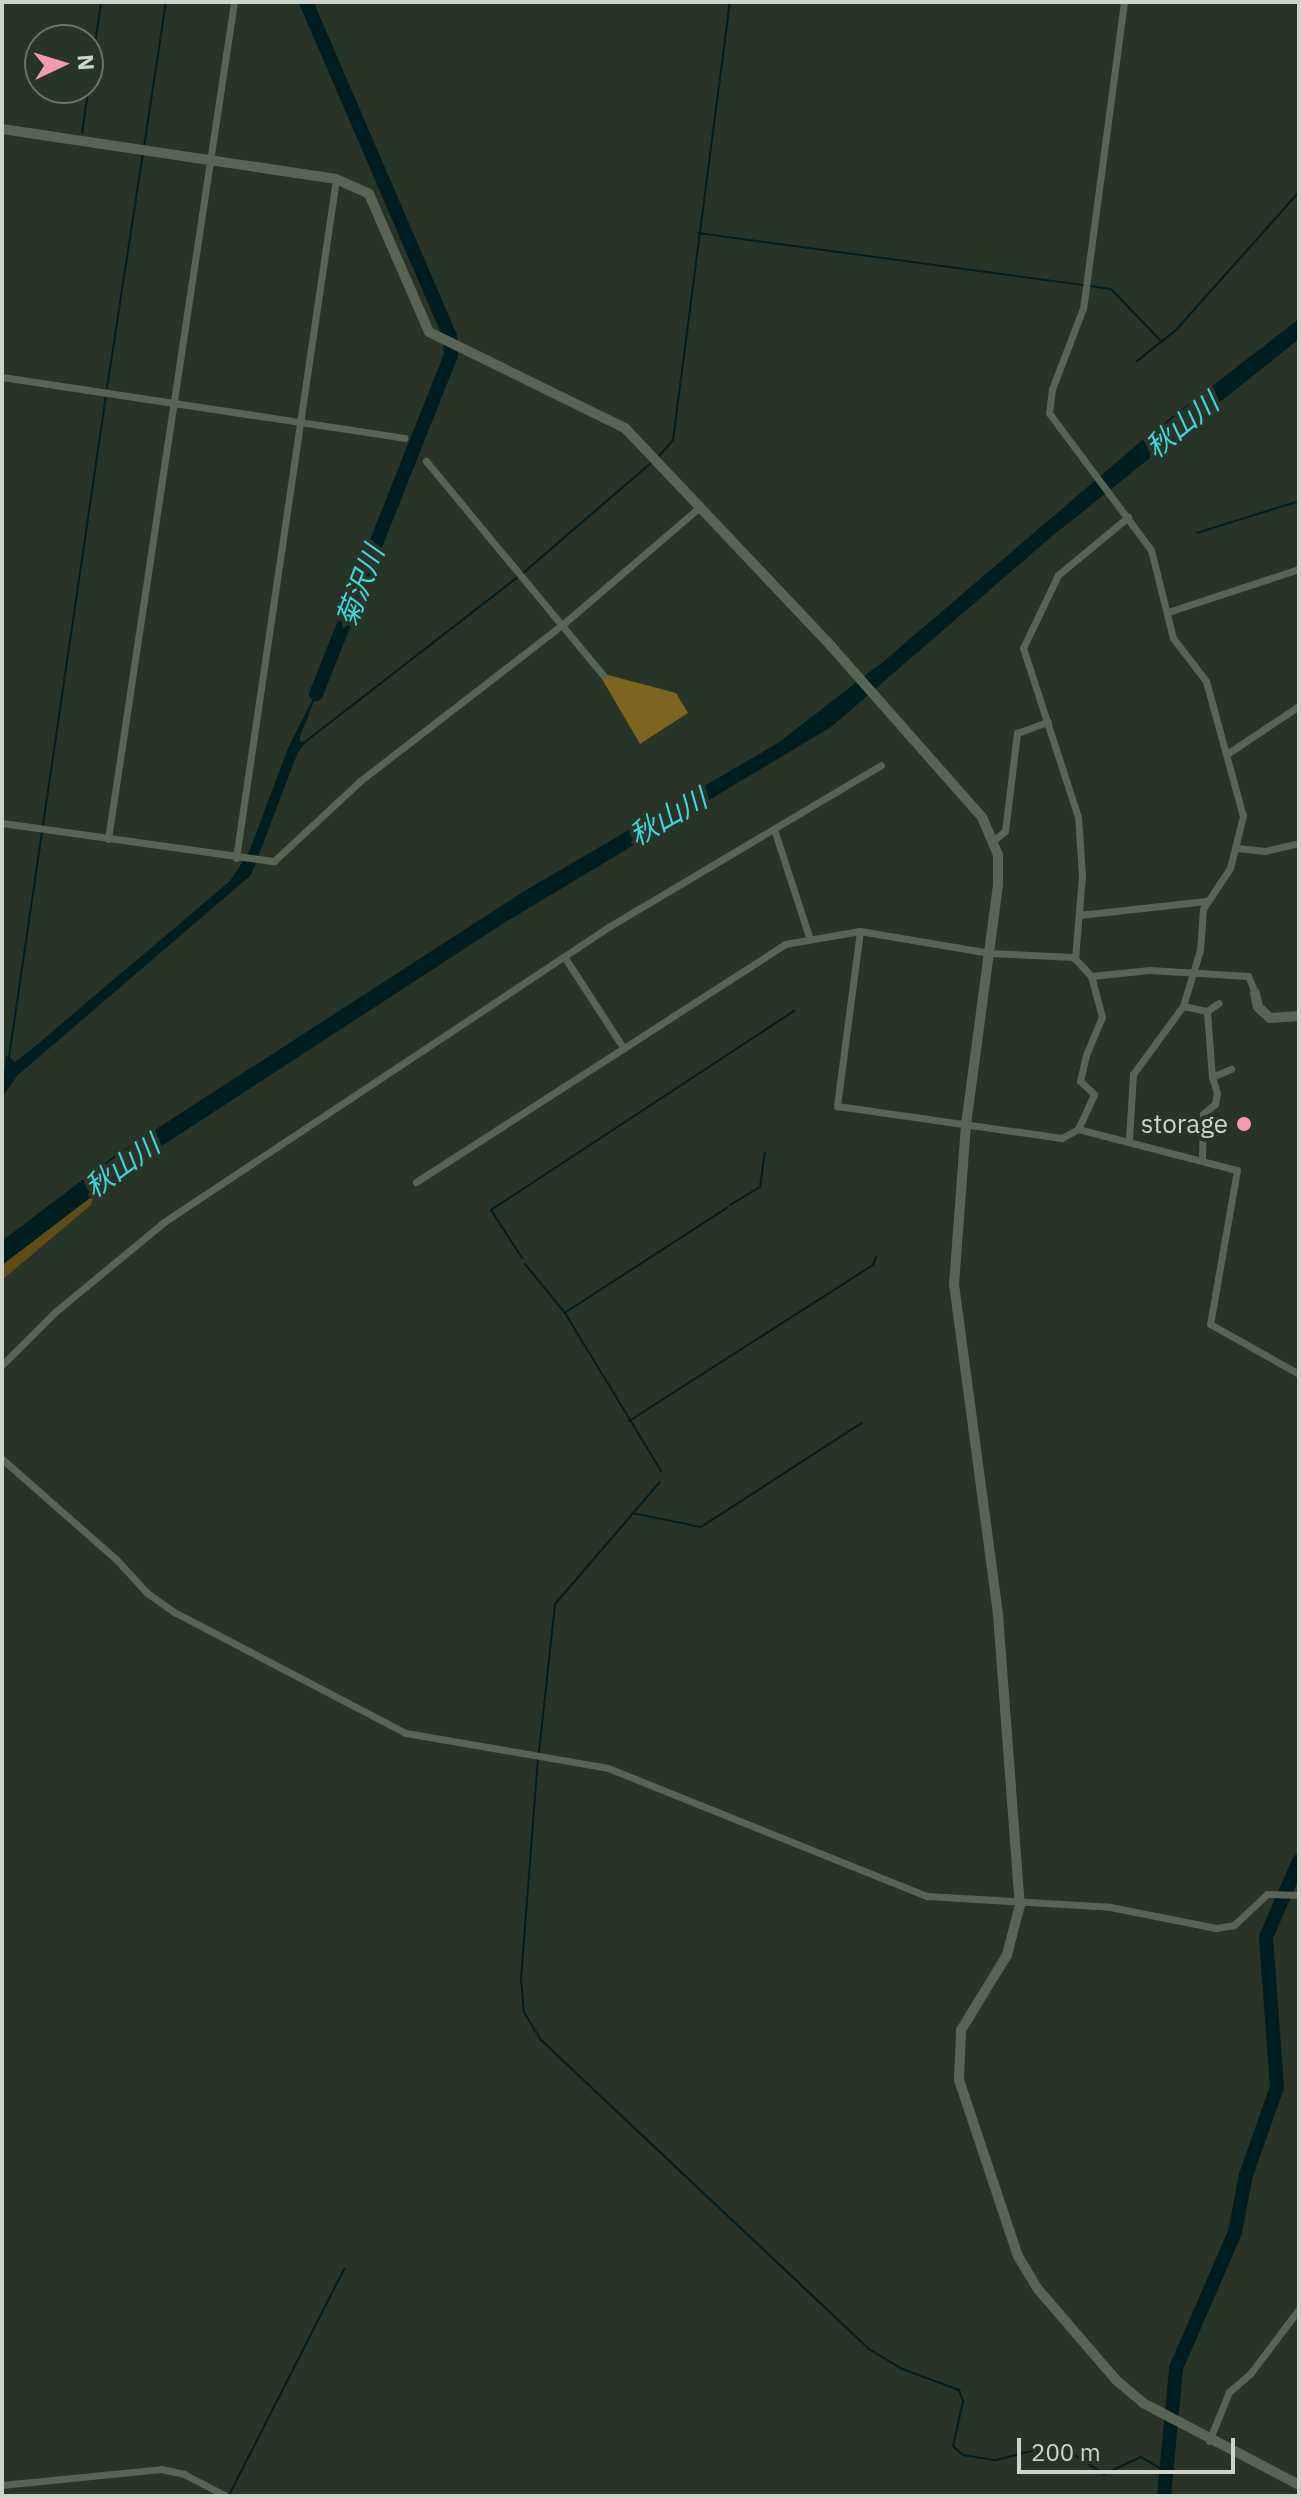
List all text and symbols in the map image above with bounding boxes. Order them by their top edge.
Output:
north arrow [24,24,104,104]
text: N [71,53,101,71]
water label: 秋山川 [1139,386,1225,464]
water label: 菊沢川 [329,541,391,631]
water label: 秋山川 [623,781,713,853]
place label: storage [1141,1108,1228,1140]
marker: storage [1235,1115,1253,1133]
water label: 秋山川 [78,1128,166,1204]
scale bar [1021,2422,1239,2472]
text: 200 m [1031,2436,1101,2468]

